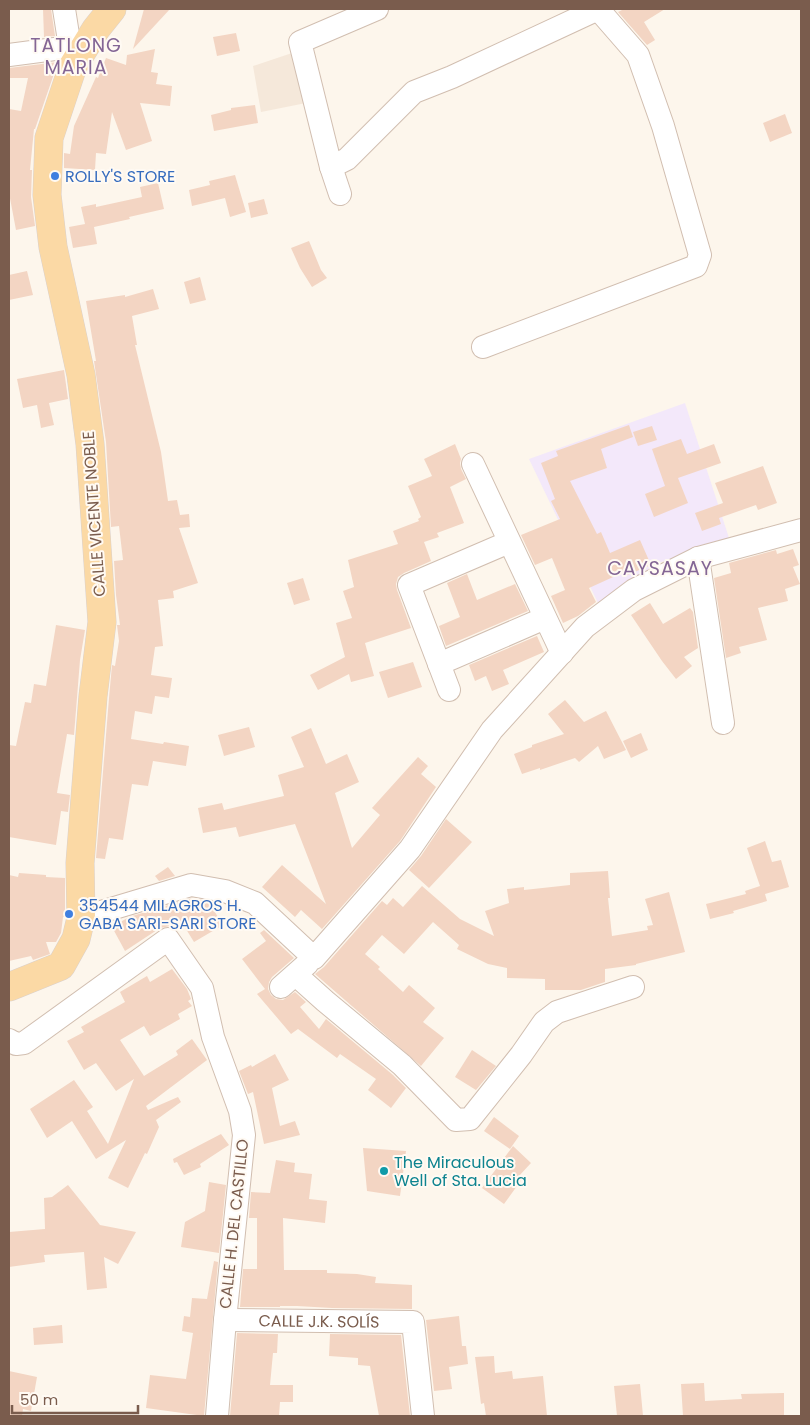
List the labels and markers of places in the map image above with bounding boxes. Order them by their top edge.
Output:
place label: ROLLY'S STORE [65,165,175,188]
marker: ROLLY'S STORE [49,170,61,182]
place label: 354544 MILAGROS H. GABA SARI-SARI STORE [79,894,256,935]
marker: 354544 MILAGROS H. GABA SARI-SARI STORE [63,908,75,920]
place label: The Miraculous Well of Sta. Lucia [394,1151,527,1192]
marker: The Miraculous Well of Sta. Lucia [378,1165,390,1177]

